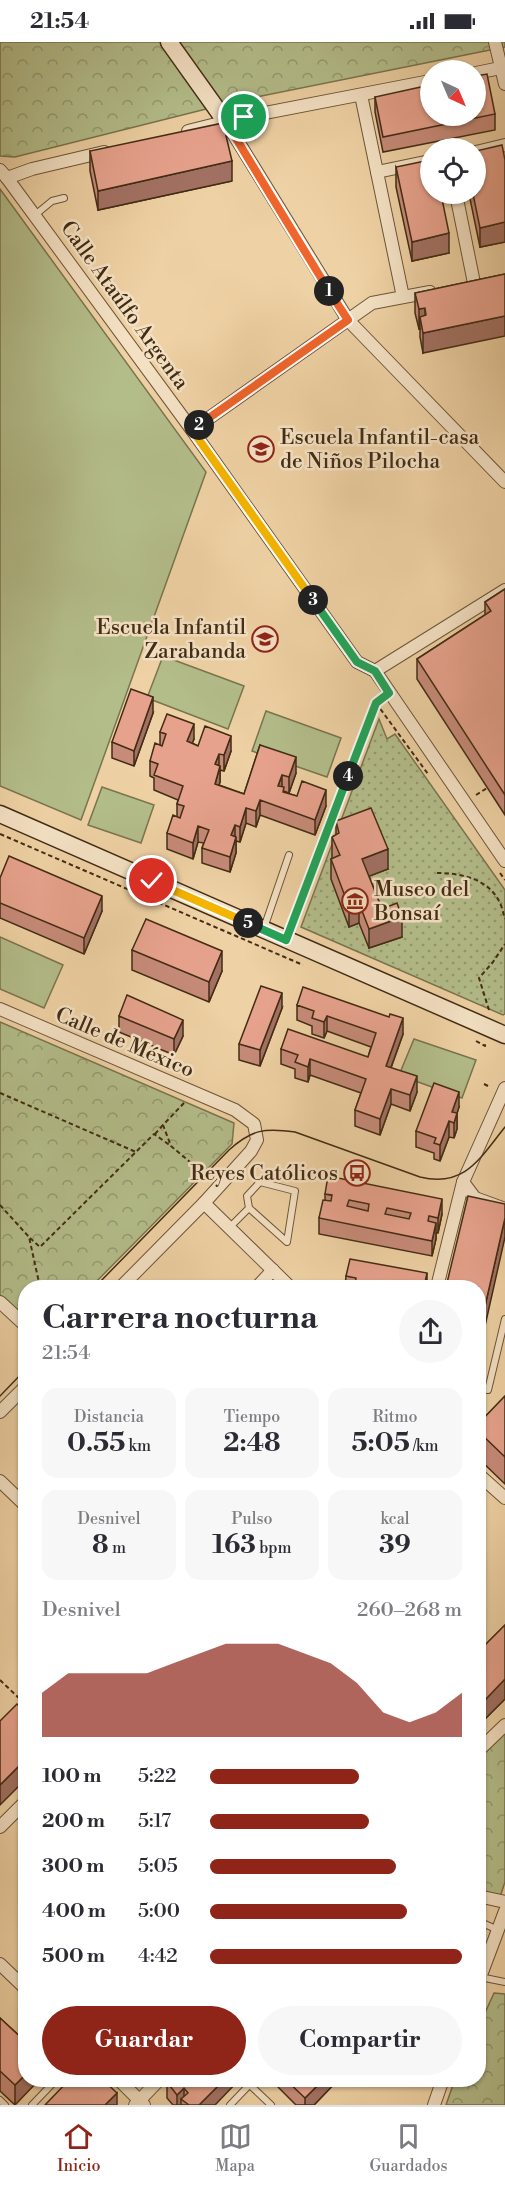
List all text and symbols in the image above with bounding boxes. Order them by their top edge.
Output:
text: 21:54 [30,8,89,35]
north arrow [420,60,486,126]
map controls [420,60,486,204]
pin [218,91,269,142]
icon: arrive [227,100,260,133]
button: locate [420,138,486,204]
street label: Calle Ataúlfo Argenta [54,216,194,395]
pin: 1 [314,276,344,306]
text: 1 [325,281,333,301]
pin: 2 [184,410,214,440]
text: 2 [194,415,204,435]
place label: Escuela Infantil-casa de Niños Pilocha [280,425,480,475]
school or university icon: Escuela Infantil-casa de Niños Pilocha [246,434,276,464]
pin: 3 [298,585,328,615]
text: 3 [308,590,318,610]
place label: Escuela Infantil Zarabanda [96,615,246,665]
school or university icon: Escuela Infantil Zarabanda [250,624,280,654]
pin: 4 [333,761,363,791]
text: 4 [343,766,353,786]
pin [126,855,177,906]
icon: check [135,864,168,897]
place label: Museo del Bonsaí [373,877,469,927]
museum icon: Museo del Bonsaí [340,886,370,916]
pin: 5 [233,908,263,938]
text: 5 [243,913,253,933]
street label: Calle de México [51,1002,198,1084]
bus stop icon: Reyes Católicos [342,1158,372,1188]
place label: Reyes Católicos [190,1161,338,1187]
text: Carrera nocturna [42,1298,318,1339]
button: share [399,1300,462,1363]
text: 21:54 [42,1341,90,1366]
text: Distancia [74,1407,144,1427]
text: Tiempo [224,1407,280,1427]
text: Ritmo [373,1407,417,1427]
text: 0.55 [67,1427,125,1459]
text: 2:48 [223,1427,281,1459]
text: 5:05 [352,1427,410,1459]
text: km [125,1436,151,1456]
text: /km [410,1436,439,1456]
text: Desnivel [78,1509,140,1529]
text: Pulso [232,1509,272,1529]
text: kcal [380,1509,410,1529]
text: 8 [92,1529,109,1561]
text: 163 [212,1529,256,1561]
text: 39 [379,1529,411,1561]
text: m [109,1538,126,1558]
text: bpm [256,1538,292,1558]
text: Desnivel [42,1598,121,1623]
text: 260–268 m [357,1598,462,1623]
text: 100 m [42,1764,101,1789]
text: 5:22 [138,1764,176,1789]
text: 200 m [42,1809,105,1834]
text: 5:17 [138,1809,171,1834]
text: 300 m [42,1854,105,1879]
text: 5:05 [138,1854,178,1879]
text: 400 m [42,1899,106,1924]
text: 5:00 [138,1899,180,1924]
text: 500 m [42,1944,105,1969]
text: 4:42 [138,1944,178,1969]
button: Guardar [42,2006,246,2075]
button: Compartir [258,2006,462,2075]
tab: Inicio [57,2120,101,2176]
tab: Mapa [215,2120,255,2176]
tab: Guardados [370,2120,448,2176]

